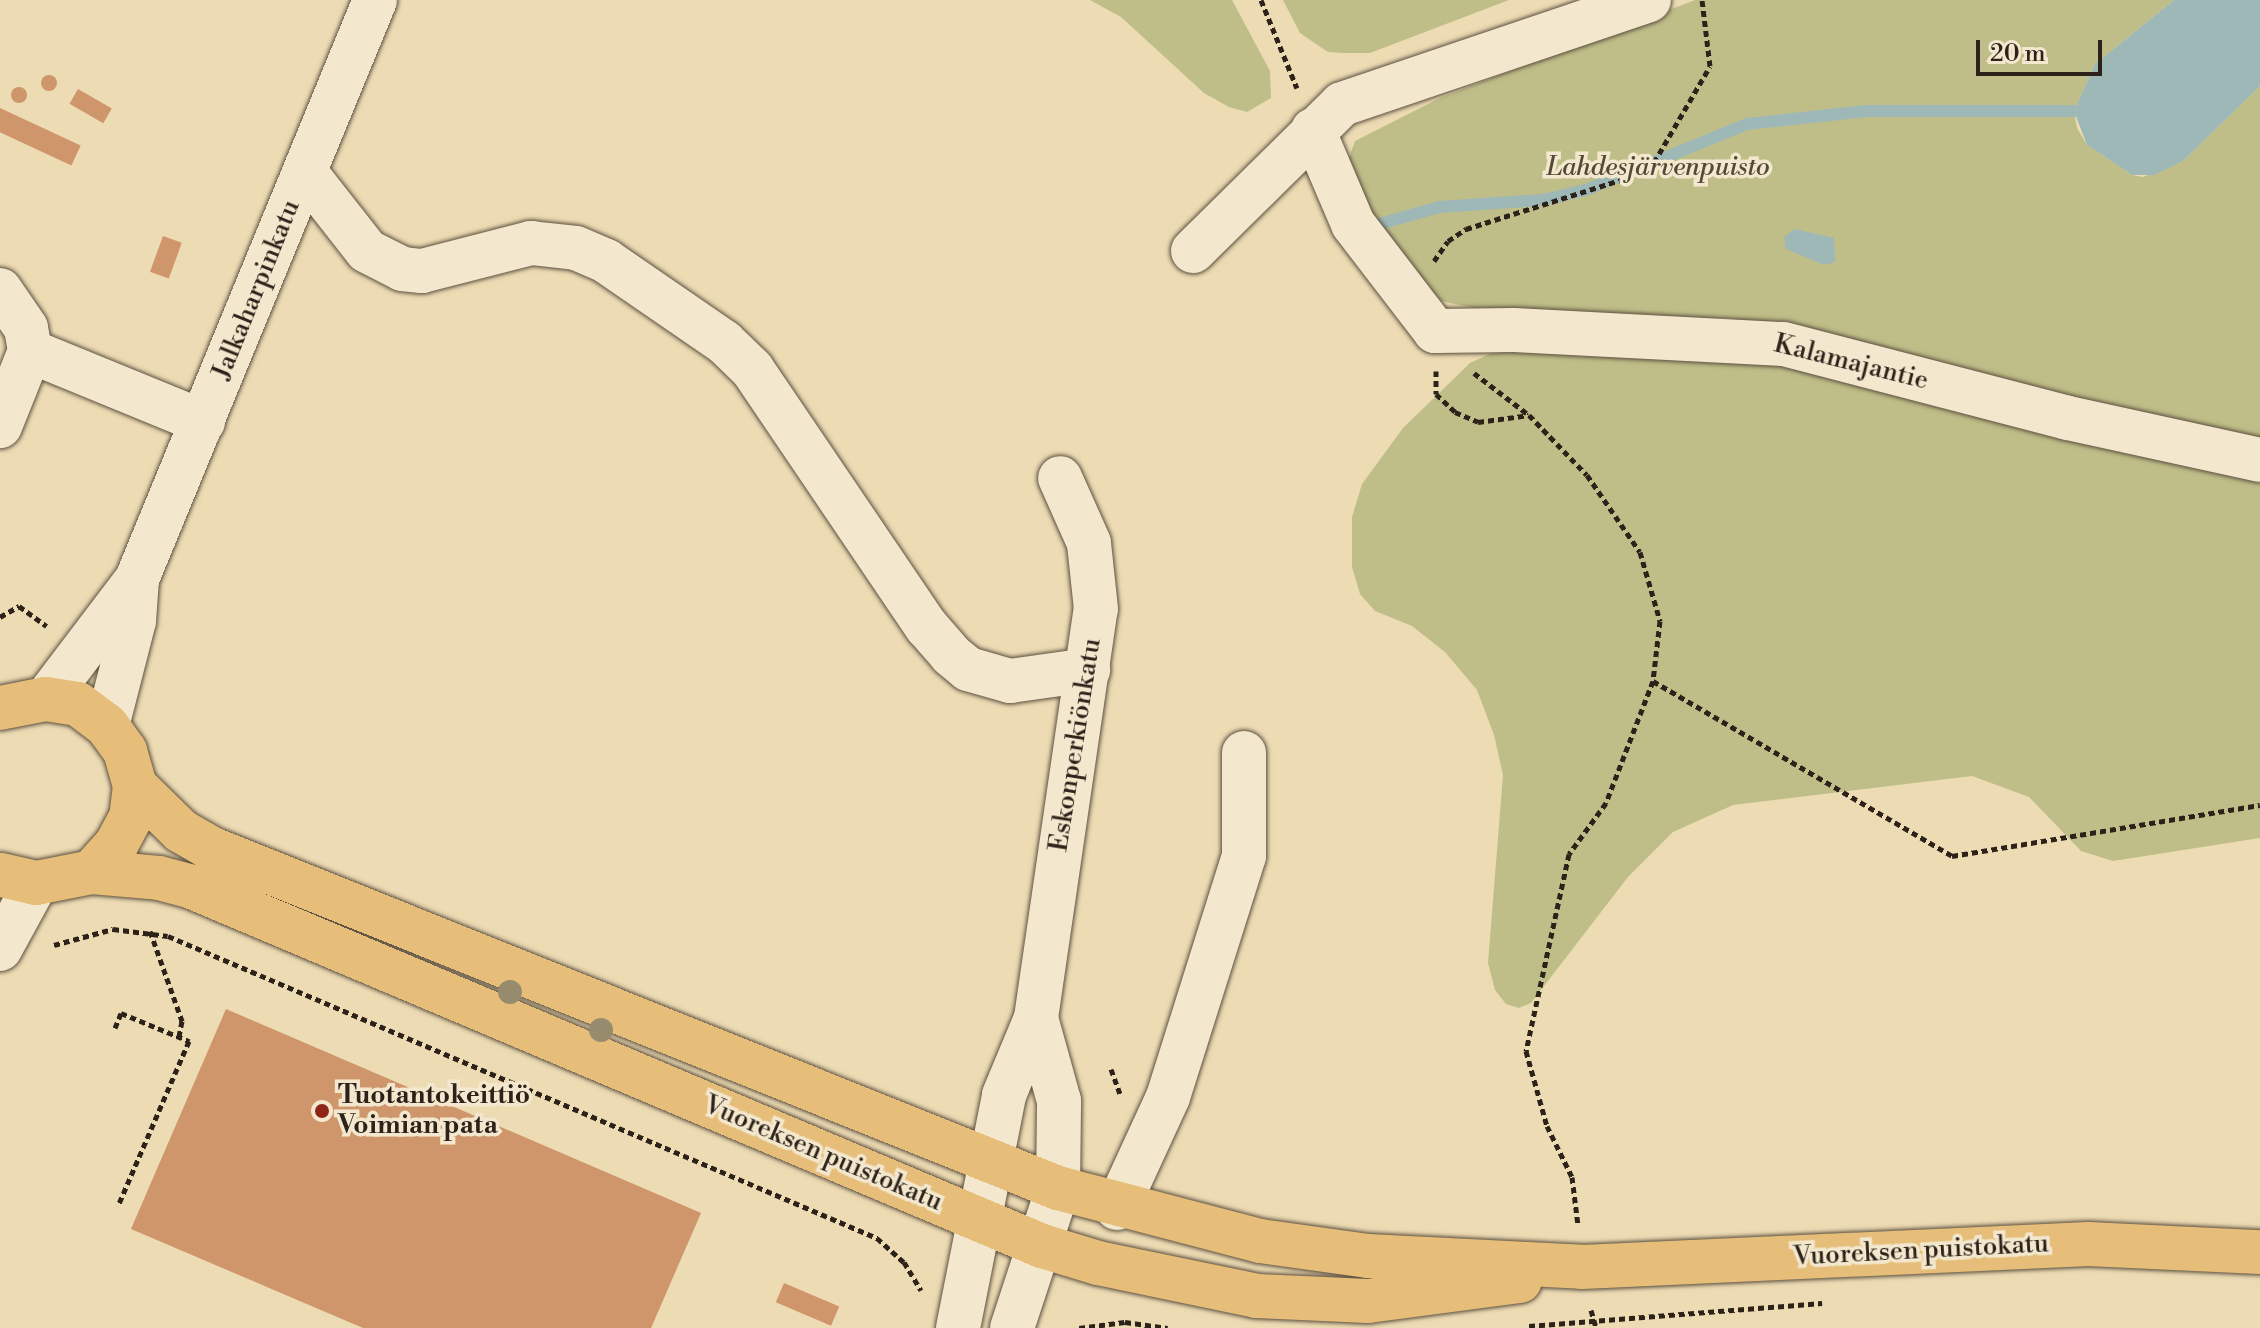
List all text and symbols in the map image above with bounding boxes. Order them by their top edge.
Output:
scale bar [1980,24,2106,74]
text: 20 m [1990,39,2046,69]
park label: Lahdesjärvenpuisto [1546,152,1770,184]
street label: Jalkaharpinkatu [207,196,307,384]
street label: Kalamajantie [1771,329,1931,397]
street label: Eskonperkiönkatu [1044,636,1108,854]
place label: Tuotantokeittiö Voimian pata [338,1080,530,1142]
street label: Vuoreksen puistokatu [699,1090,947,1218]
marker: Tuotantokeittiö Voimian pata [313,1102,331,1120]
street label: Vuoreksen puistokatu [1792,1229,2050,1273]

